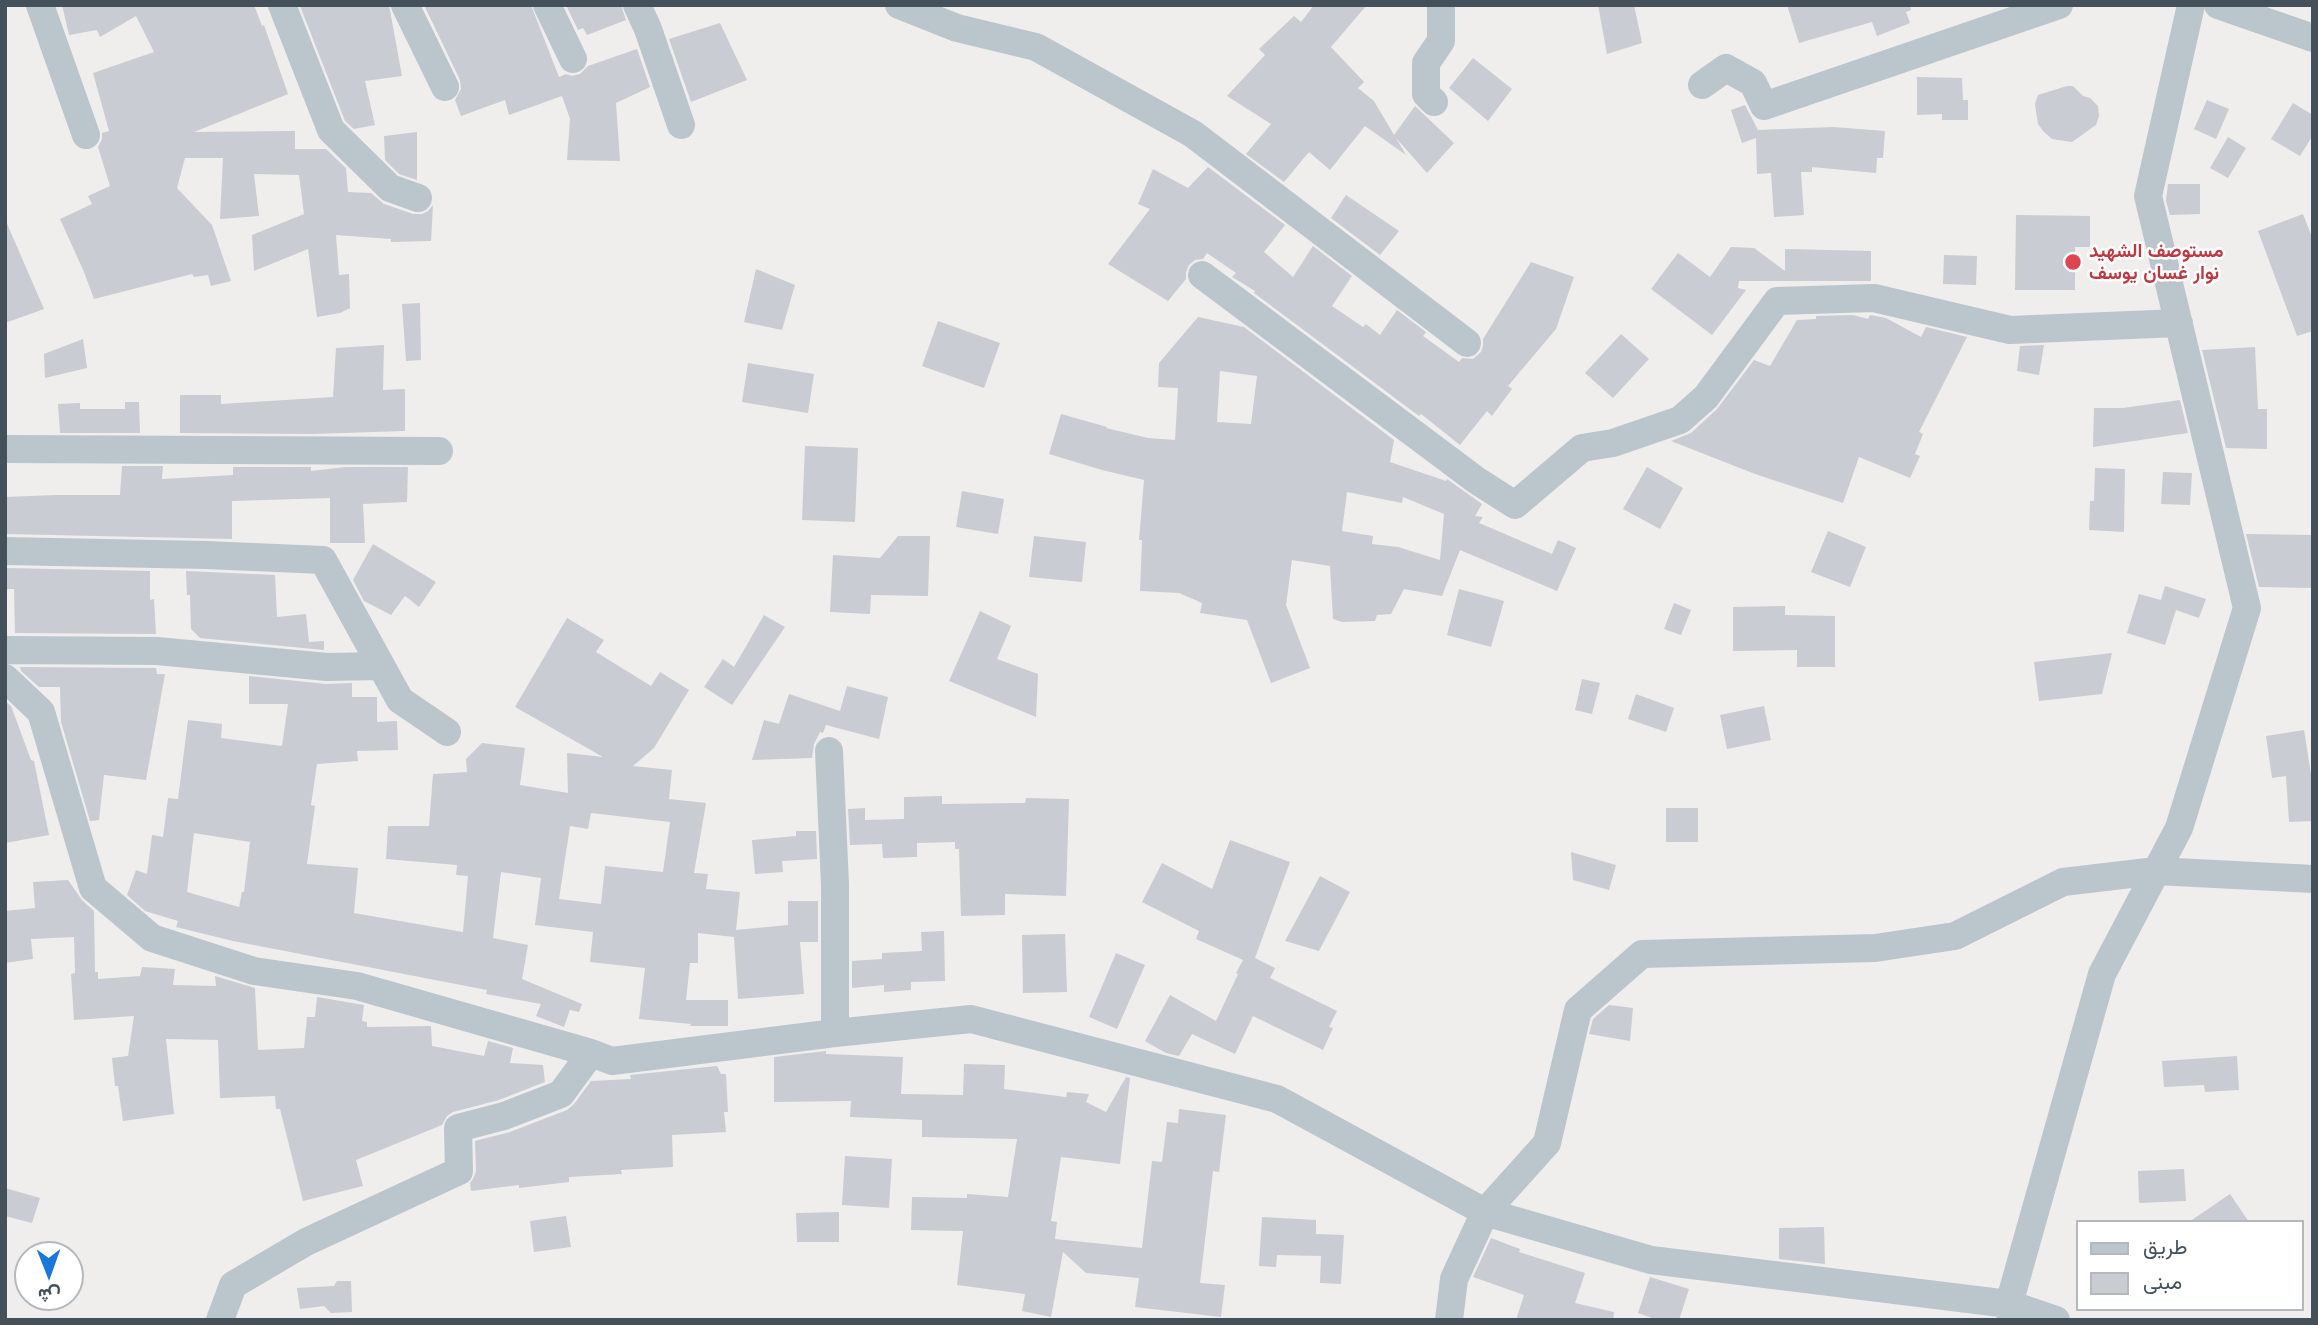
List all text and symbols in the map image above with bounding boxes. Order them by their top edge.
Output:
place label: مستوصف الشهيد نوار غسان يوسف [2089,240,2223,284]
marker: مستوصف الشهيد نوار غسان يوسف [2063,252,2083,272]
legend [2076,1220,2304,1311]
text: طريق [2143,1234,2188,1259]
north arrow [14,1241,84,1311]
text: مبنى [2143,1269,2182,1294]
text: ش [38,1284,61,1307]

